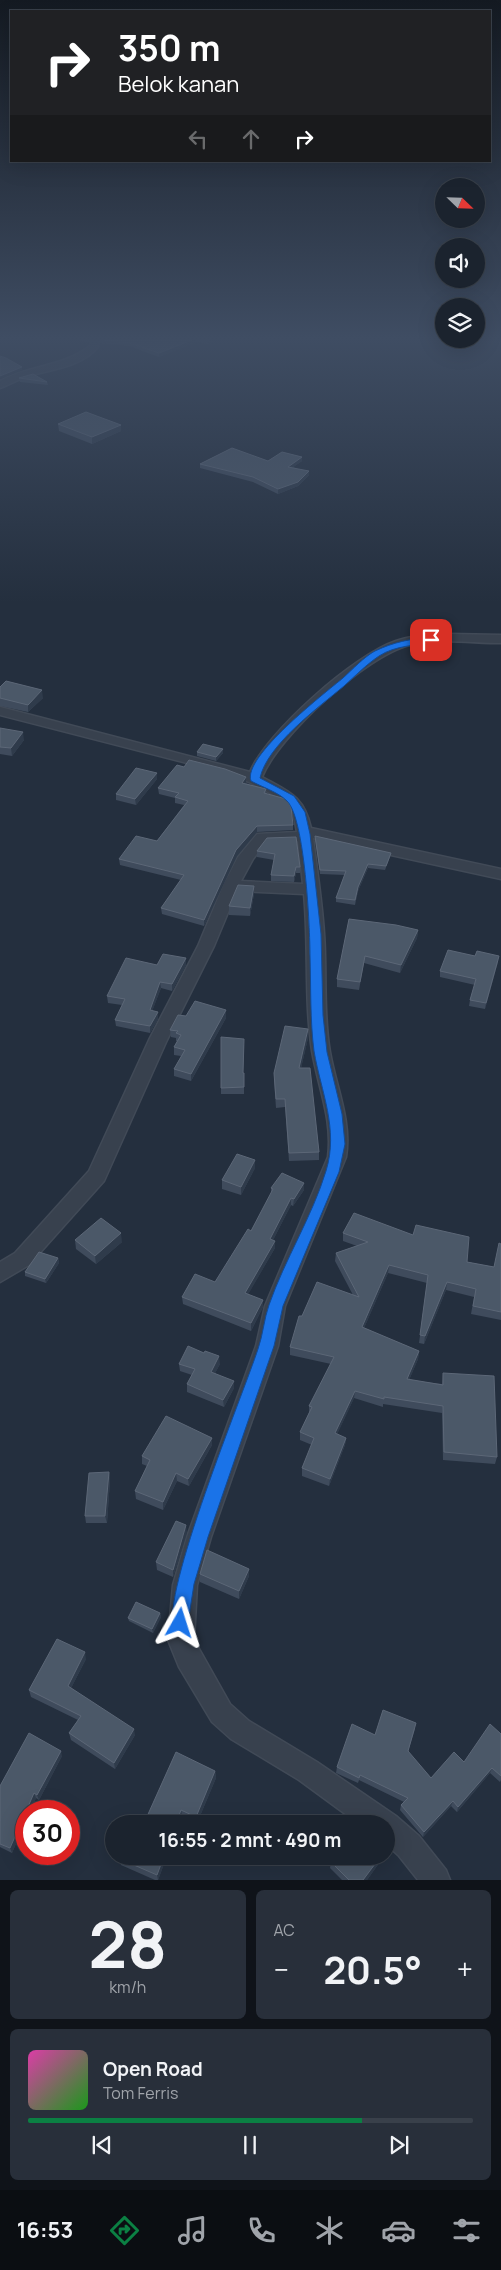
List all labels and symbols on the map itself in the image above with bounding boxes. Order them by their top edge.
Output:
north arrow [435,178,485,228]
pin [410,619,452,661]
position arrow [153,1596,205,1648]
speed limit sign: 30 [15,1800,80,1865]

